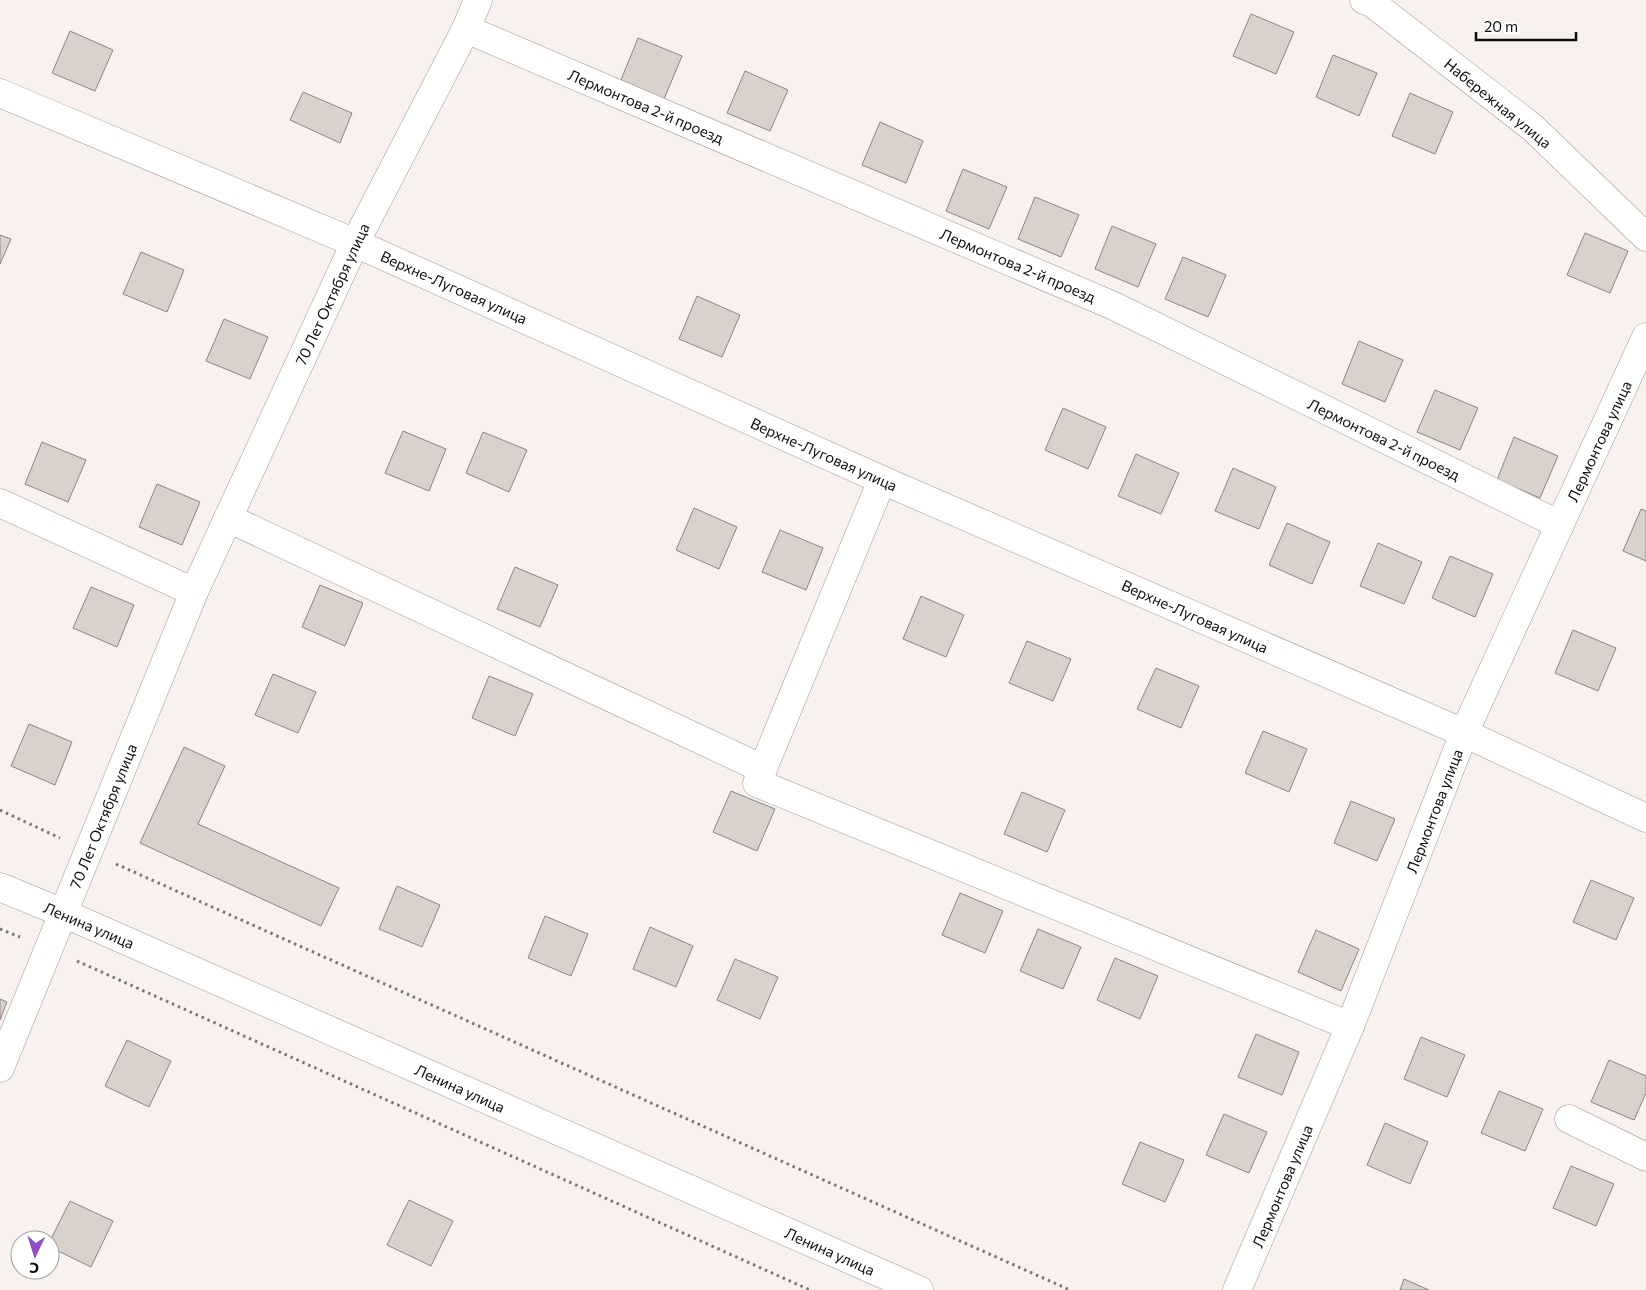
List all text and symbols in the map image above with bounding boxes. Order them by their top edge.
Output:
scale bar [1476,10,1576,42]
text: 20 m [1484,17,1518,35]
street label: Набережная улица [1441,54,1555,152]
street label: Лермонтова 2-й проезд [566,65,727,147]
street label: 70 Лет Октября улица [291,220,373,368]
street label: Лермонтова 2-й проезд [938,224,1099,306]
street label: Верхне-Луговая улица [378,247,530,327]
street label: Лермонтова улица [1563,378,1635,504]
street label: Лермонтова 2-й проезд [1305,394,1463,484]
street label: Верхне-Луговая улица [748,414,900,494]
street label: Верхне-Луговая улица [1119,576,1271,656]
street label: 70 Лет Октября улица [66,741,140,891]
street label: Лермонтова улица [1402,746,1466,876]
street label: Ленина улица [41,898,137,952]
street label: Ленина улица [412,1060,508,1116]
street label: Лермонтова улица [1248,1122,1316,1250]
street label: Ленина улица [782,1223,878,1279]
north arrow [10,1230,60,1280]
text: С [29,1260,39,1277]

